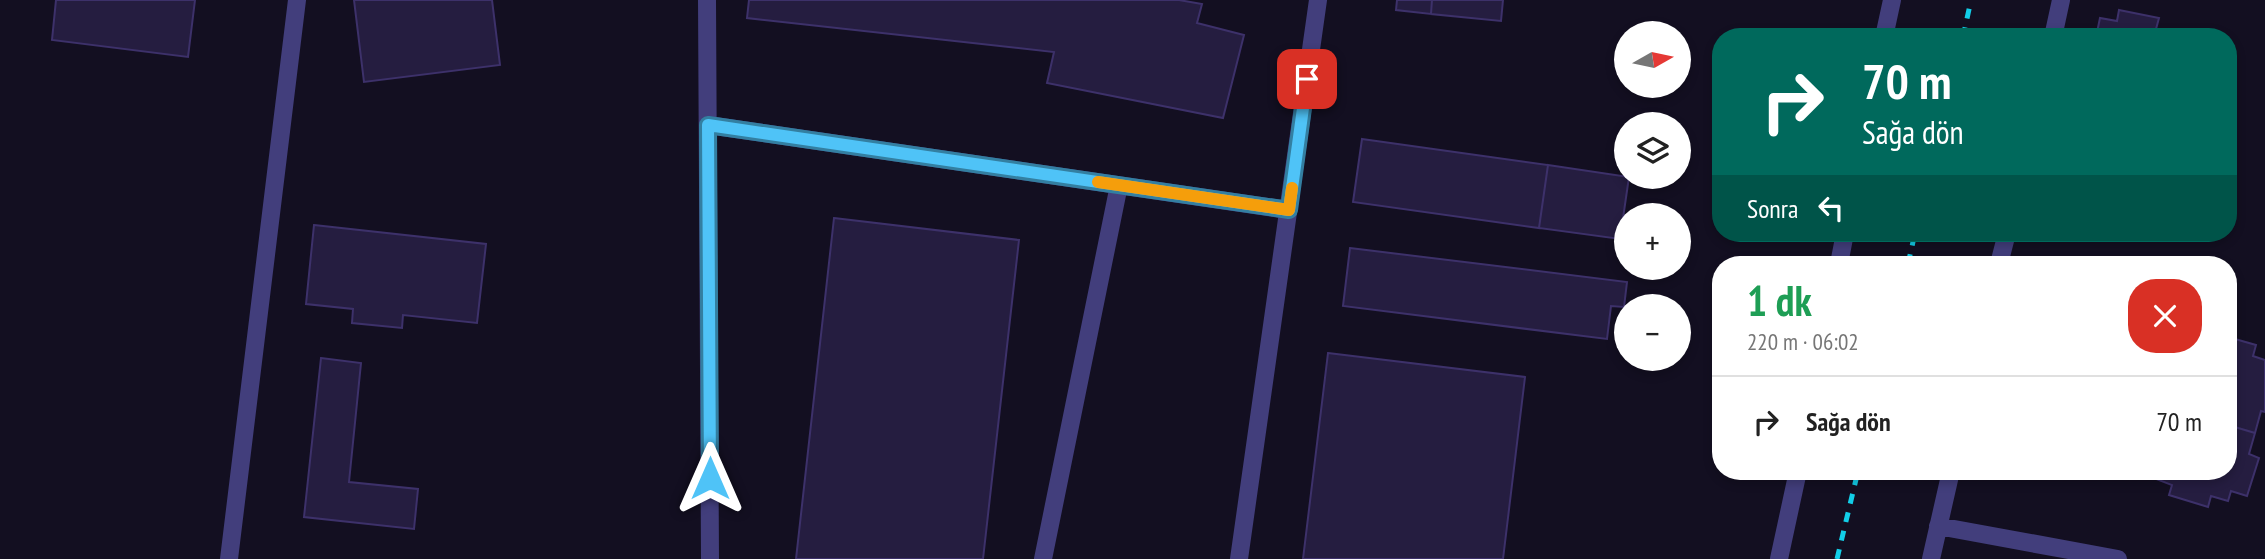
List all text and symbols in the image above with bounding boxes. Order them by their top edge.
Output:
north arrow [1614,21,1690,98]
map controls [1614,21,1691,371]
pin [1277,49,1337,109]
text: 70 m [1862,49,1951,113]
icon: right [1747,56,1838,147]
icon: arrive [1288,60,1326,98]
text: Sağa dön [1862,111,1964,153]
button: layers [1614,112,1691,189]
icon: left [1812,189,1850,227]
text: Sonra [1747,192,1798,225]
button: + [1614,203,1691,280]
text: 1 dk [1747,273,1812,328]
button: close [2128,279,2202,353]
button: − [1614,294,1691,371]
text: 220 m · 06:02 [1747,327,1859,356]
icon: right [1747,403,1785,441]
text: Sağa dön [1806,405,1891,438]
text: 70 m [2156,405,2202,438]
position arrow [673,441,747,515]

